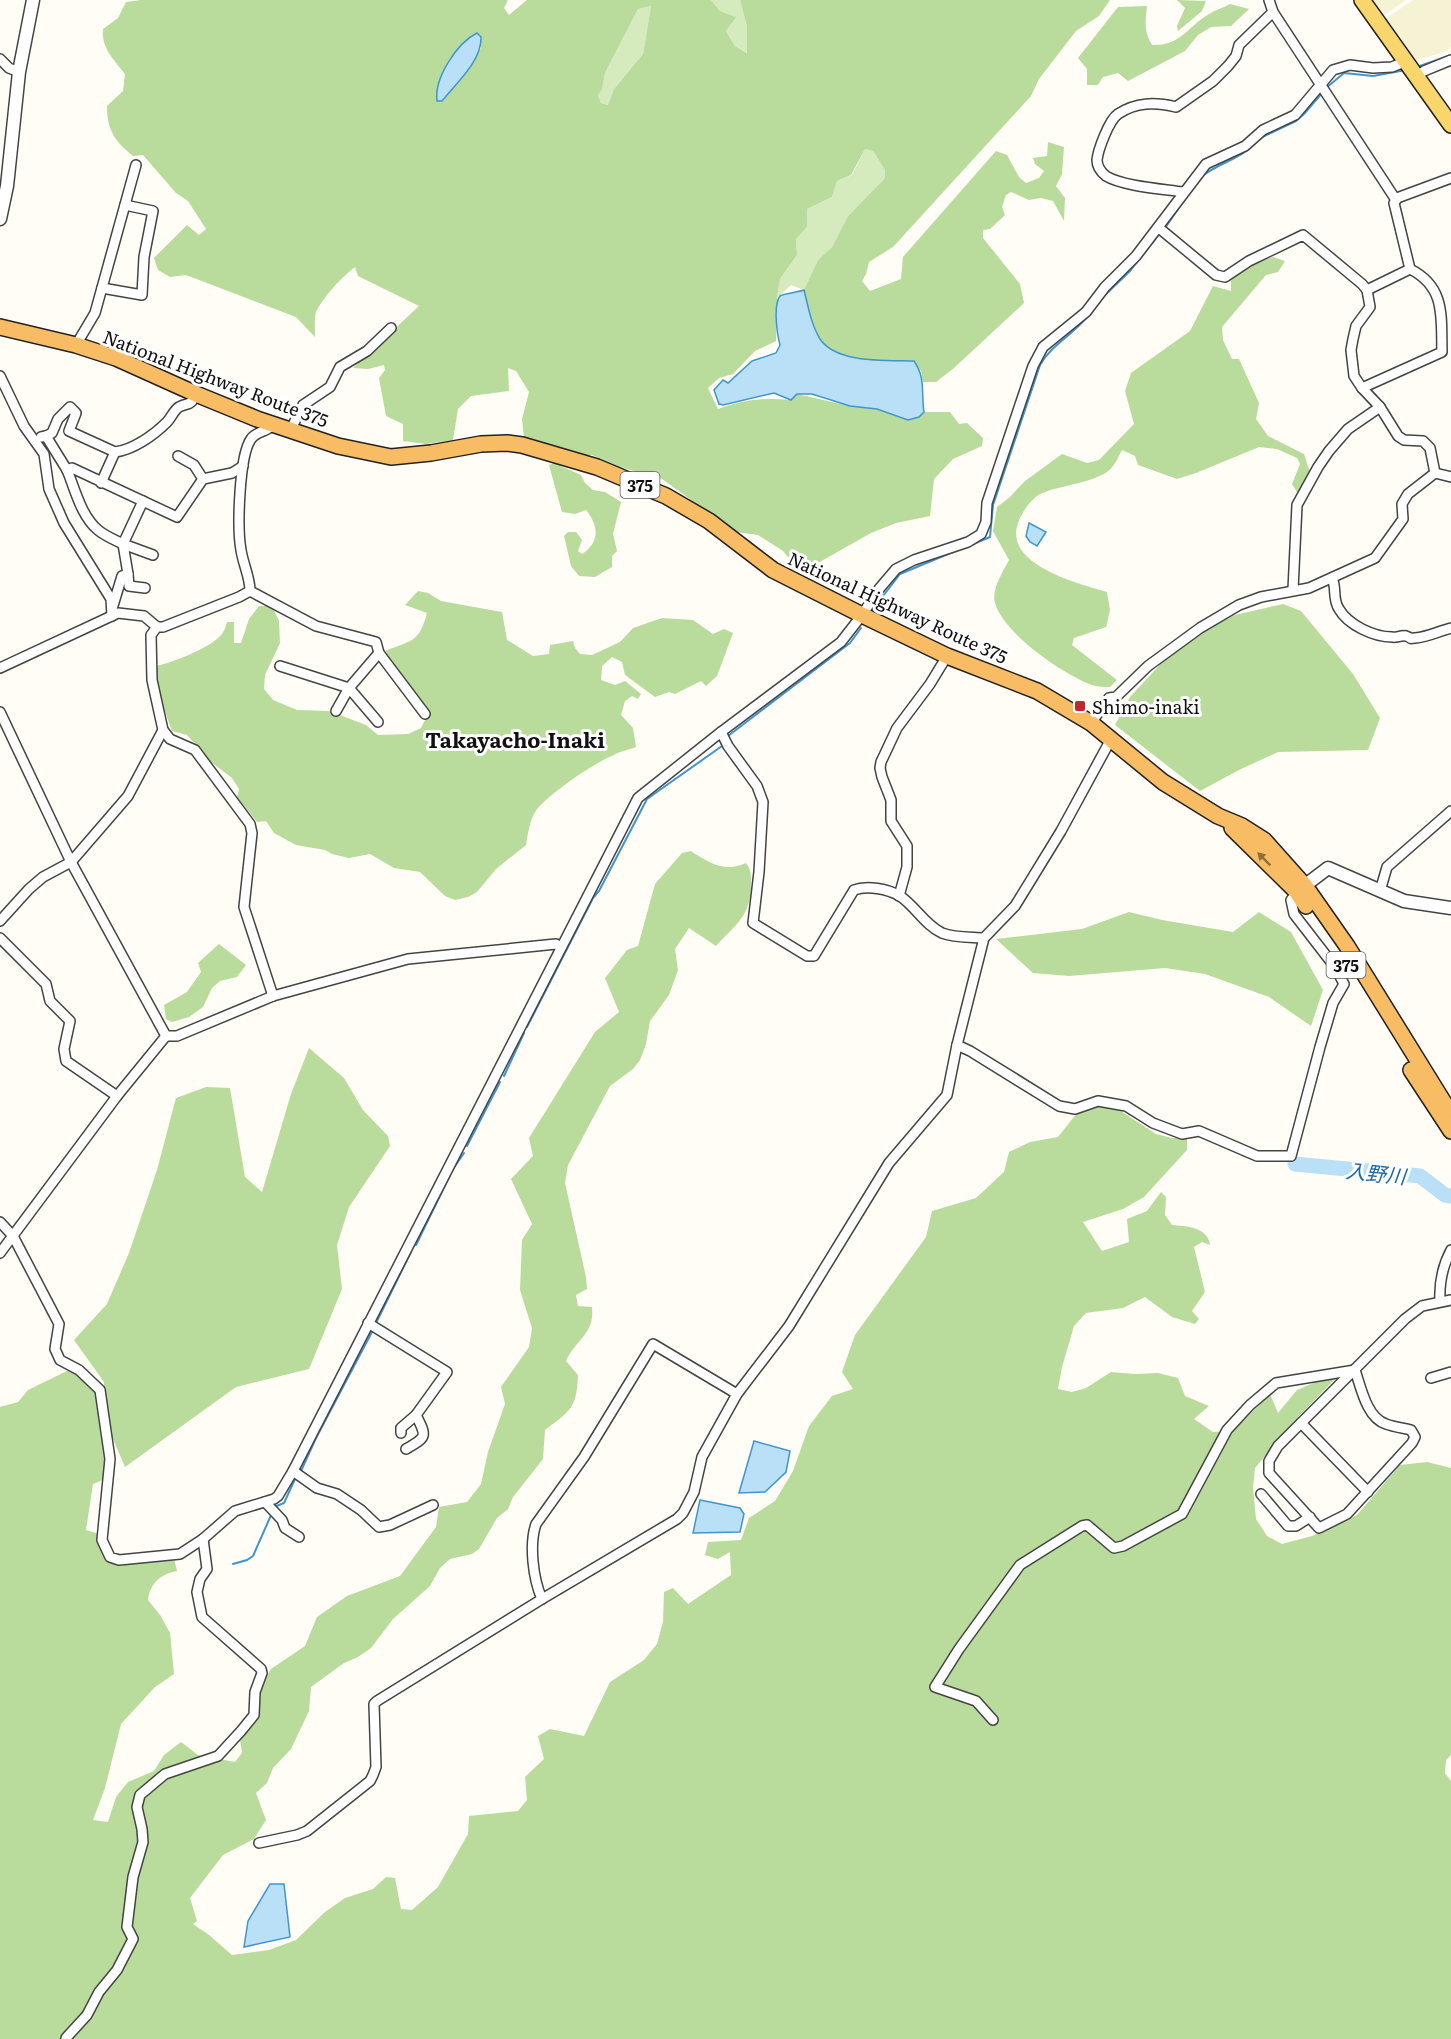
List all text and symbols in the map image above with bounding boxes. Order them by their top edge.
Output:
street label: National Highway Route 375 [99,323,333,433]
road number: 375 [620,472,660,498]
street label: National Highway Route 375 [784,544,1012,670]
place label: Shimo-inaki [1092,693,1200,720]
marker: Shimo-inaki [1073,699,1087,713]
district label: Takayacho-Inaki [425,723,605,754]
one-way arrow [1257,853,1271,867]
road number: 375 [1326,952,1366,978]
water label: 入野川 [1345,1154,1409,1190]

